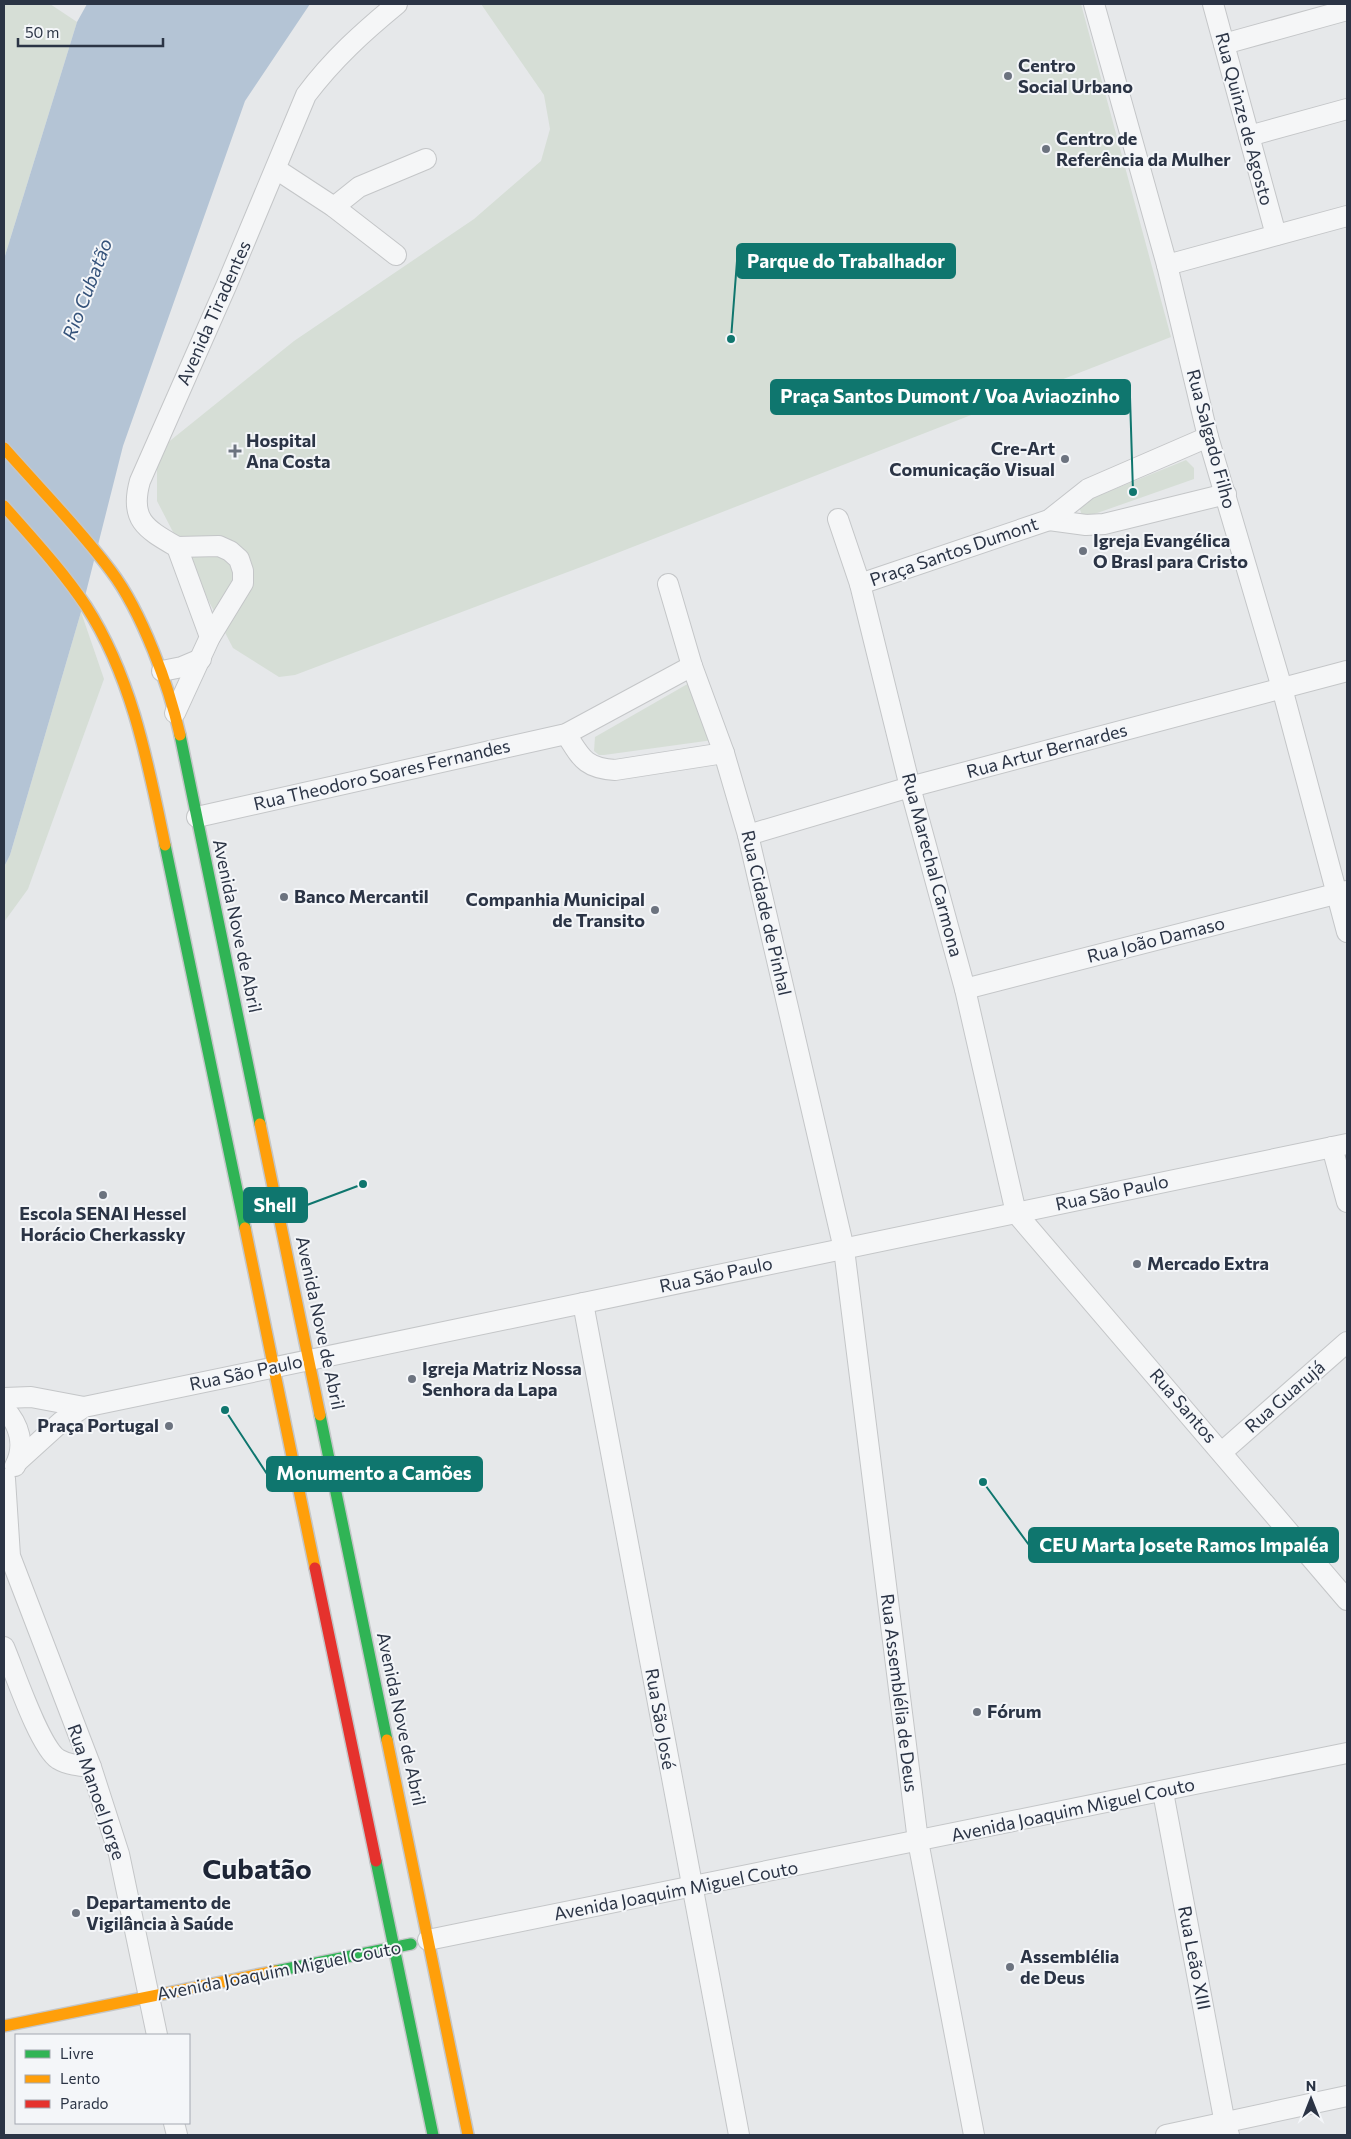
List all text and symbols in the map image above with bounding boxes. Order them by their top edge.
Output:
scale bar [18,15,162,47]
text: 50 m [25,23,59,41]
street label: Rua Quinze de Agosto [1211,30,1279,208]
place label: Centro Social Urbano [1018,54,1133,97]
marker: Centro Social Urbano [1002,70,1014,82]
place label: Centro de Referência da Mulher [1056,127,1231,170]
marker: Centro de Referência da Mulher [1040,143,1052,155]
water label: Rio Cubatão [57,235,116,343]
street label: Avenida Tiradentes [171,237,255,388]
callout: Parque do Trabalhador [737,244,955,278]
text: Parque do Trabalhador [747,249,945,272]
street label: Rua Salgado Filho [1183,367,1241,511]
callout: Praça Santos Dumont / Voa Aviaozinho [771,380,1130,414]
text: Praça Santos Dumont / Voa Aviaozinho [780,384,1120,407]
place label: Hospital Ana Costa [246,429,331,472]
place label: Cre-Art Comunicação Visual [889,437,1055,480]
marker: Hospital Ana Costa [228,444,242,458]
marker: Cre-Art Comunicação Visual [1059,453,1071,465]
street label: Praça Santos Dumont [867,512,1041,590]
place label: Igreja Evangélica O Brasl para Cristo [1093,529,1248,572]
marker: Igreja Evangélica O Brasl para Cristo [1077,545,1089,557]
street label: Rua Artur Bernardes [964,718,1130,782]
street label: Rua Theodoro Soares Fernandes [251,734,512,814]
street label: Rua Marechal Carmona [898,770,968,959]
street label: Rua Cidade de Pinhal [737,828,797,998]
street label: Avenida Nove de Abril [209,837,267,1015]
place label: Banco Mercantil [294,885,429,907]
place label: Companhia Municipal de Transito [466,888,645,931]
marker: Banco Mercantil [278,891,290,903]
marker: Companhia Municipal de Transito [649,904,661,916]
street label: Rua João Damaso [1085,911,1227,967]
street label: Rua São Paulo [1053,1169,1170,1215]
callout: Shell [244,1188,307,1222]
marker: Escola SENAI Hessel Horácio Cherkassky [97,1189,109,1201]
text: Shell [254,1193,296,1216]
place label: Escola SENAI Hessel Horácio Cherkassky [19,1202,187,1245]
street label: Avenida Nove de Abril [292,1234,350,1412]
street label: Rua São Paulo [657,1251,774,1297]
place label: Mercado Extra [1147,1252,1269,1274]
marker: Mercado Extra [1131,1258,1143,1270]
street label: Rua São Paulo [187,1349,304,1395]
street label: Rua Guarujá [1240,1356,1329,1437]
place label: Igreja Matriz Nossa Senhora da Lapa [422,1357,582,1400]
street label: Rua Santos [1146,1364,1222,1447]
marker: Igreja Matriz Nossa Senhora da Lapa [406,1373,418,1385]
place label: Praça Portugal [37,1414,159,1436]
marker: Praça Portugal [163,1420,175,1432]
callout: Monumento a Camões [267,1457,482,1491]
text: Monumento a Camões [276,1461,472,1484]
callout: CEU Marta Josete Ramos Impaléa [1029,1528,1338,1562]
text: CEU Marta Josete Ramos Impaléa [1039,1533,1329,1556]
street label: Rua Assemblélia de Deus [877,1592,923,1793]
street label: Avenida Nove de Abril [373,1630,431,1808]
street label: Rua São José [641,1666,681,1771]
place label: Fórum [987,1700,1041,1722]
marker: Fórum [971,1706,983,1718]
street label: Rua Manoel Jorge [63,1721,130,1862]
street label: Avenida Joaquim Miguel Couto [949,1772,1197,1846]
district label: Cubatão [202,1851,312,1885]
street label: Avenida Joaquim Miguel Couto [552,1856,800,1925]
place label: Departamento de Vigilância à Saúde [86,1891,233,1934]
street label: Rua Leão XIII [1174,1904,1216,2012]
marker: Departamento de Vigilância à Saúde [70,1907,82,1919]
street label: Avenida Joaquim Miguel Couto [155,1936,403,2005]
place label: Assemblélia de Deus [1020,1945,1119,1988]
marker: Assemblélia de Deus [1004,1961,1016,1973]
legend [15,2034,190,2124]
text: Livre [60,2044,94,2062]
text: Lento [60,2069,100,2087]
north arrow [1286,2074,1336,2124]
text: N [1306,2077,1316,2094]
text: Parado [60,2094,109,2112]

